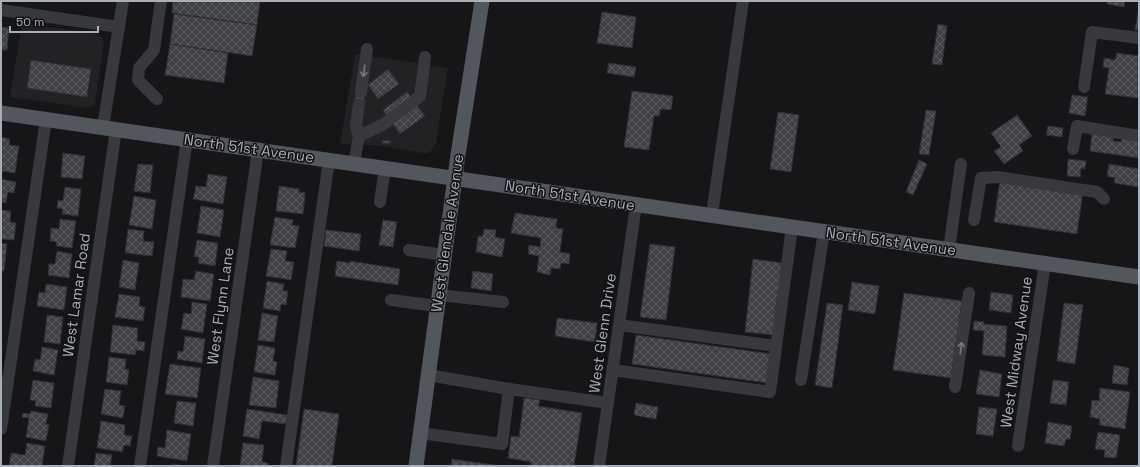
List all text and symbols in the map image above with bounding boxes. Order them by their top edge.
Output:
scale bar [10,8,98,34]
text: 50 m [16,14,44,30]
one-way arrow [360,64,368,77]
street label: North 51st Avenue [183,129,315,167]
street label: West Glendale Avenue [426,153,468,313]
street label: North 51st Avenue [504,175,636,215]
street label: North 51st Avenue [825,222,957,260]
street label: West Lamar Road [58,232,94,358]
street label: West Flynn Lane [202,246,238,366]
street label: West Glenn Drive [584,272,620,394]
street label: West Midway Avenue [996,275,1036,429]
one-way arrow [957,342,965,355]

